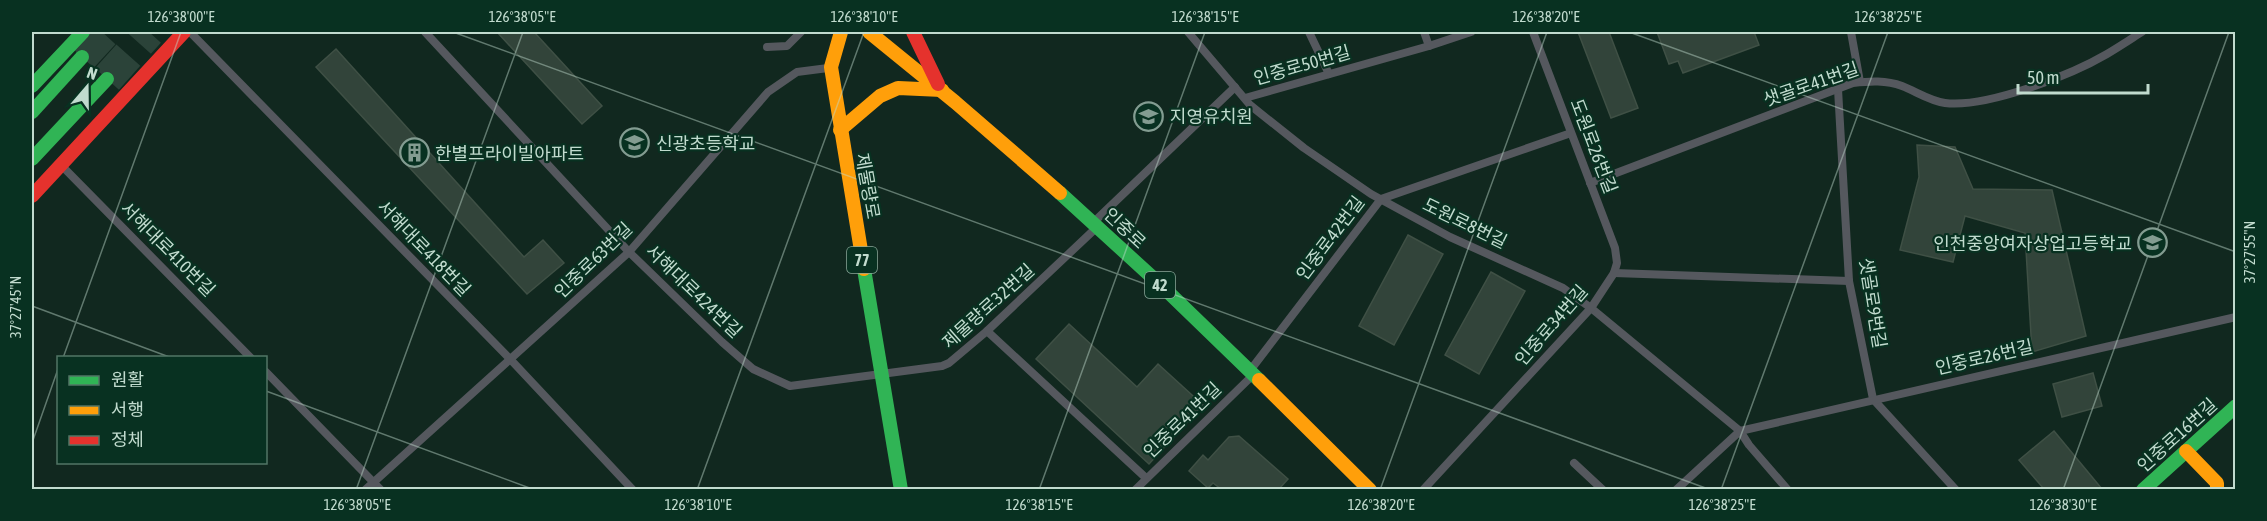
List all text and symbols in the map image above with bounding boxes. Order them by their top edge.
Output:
text: 126°38'00"E [147,8,215,25]
text: 126°38'05"E [488,8,556,25]
text: 126°38'10"E [830,8,898,25]
text: 126°38'15"E [1171,8,1239,25]
text: 126°38'20"E [1512,8,1580,25]
text: 126°38'25"E [1854,8,1922,25]
street label: 인중로50번길 [1251,41,1353,89]
north arrow [57,57,117,117]
scale bar [2018,57,2148,95]
street label: 샛골로41번길 [1760,58,1862,110]
text: N [85,63,100,83]
text: 50 m [2027,67,2059,88]
street label: 도원로26번길 [1566,96,1622,196]
school or university icon: 지영유치원 [1133,100,1165,132]
place label: 지영유치원 [1170,106,1253,127]
school or university icon: 신광초등학교 [619,127,651,159]
place label: 신광초등학교 [656,133,755,154]
building icon: 한별프라이빌아파트 [398,137,430,169]
place label: 한별프라이빌아파트 [435,143,584,164]
street label: 제물량로 [852,152,884,220]
street label: 인중로42번길 [1292,192,1368,284]
street label: 도원로8번길 [1419,194,1511,252]
street label: 서해대로418번길 [373,196,475,300]
street label: 서해대로410번길 [116,197,220,301]
street label: 인중로 [1100,203,1150,253]
street label: 인중로63번길 [550,218,636,302]
text: 37°27'55"N [2241,221,2258,283]
school or university icon: 인천중앙여자상업고등학교 [2137,227,2169,259]
place label: 인천중앙여자상업고등학교 [1933,233,2132,254]
street label: 서해대로424번길 [642,240,746,342]
road number: 77 [847,247,877,273]
street label: 샛골로9번길 [1855,256,1891,350]
street label: 제물량로32번길 [938,259,1038,353]
road number: 42 [1145,272,1175,298]
text: 37°27'45"N [7,276,24,338]
street label: 인중로34번길 [1510,280,1592,370]
street label: 인중로26번길 [1933,336,2035,378]
legend [57,356,267,464]
text: 원활 [111,369,144,390]
street label: 인중로41번길 [1139,378,1225,462]
street label: 인중로16번길 [2133,394,2221,476]
text: 서행 [111,399,144,420]
text: 정체 [111,429,144,450]
text: 126°38'05"E [323,496,391,513]
text: 126°38'10"E [664,496,732,513]
text: 126°38'15"E [1005,496,1073,513]
text: 126°38'20"E [1347,496,1415,513]
text: 126°38'25"E [1688,496,1756,513]
text: 126°38'30"E [2029,496,2097,513]

